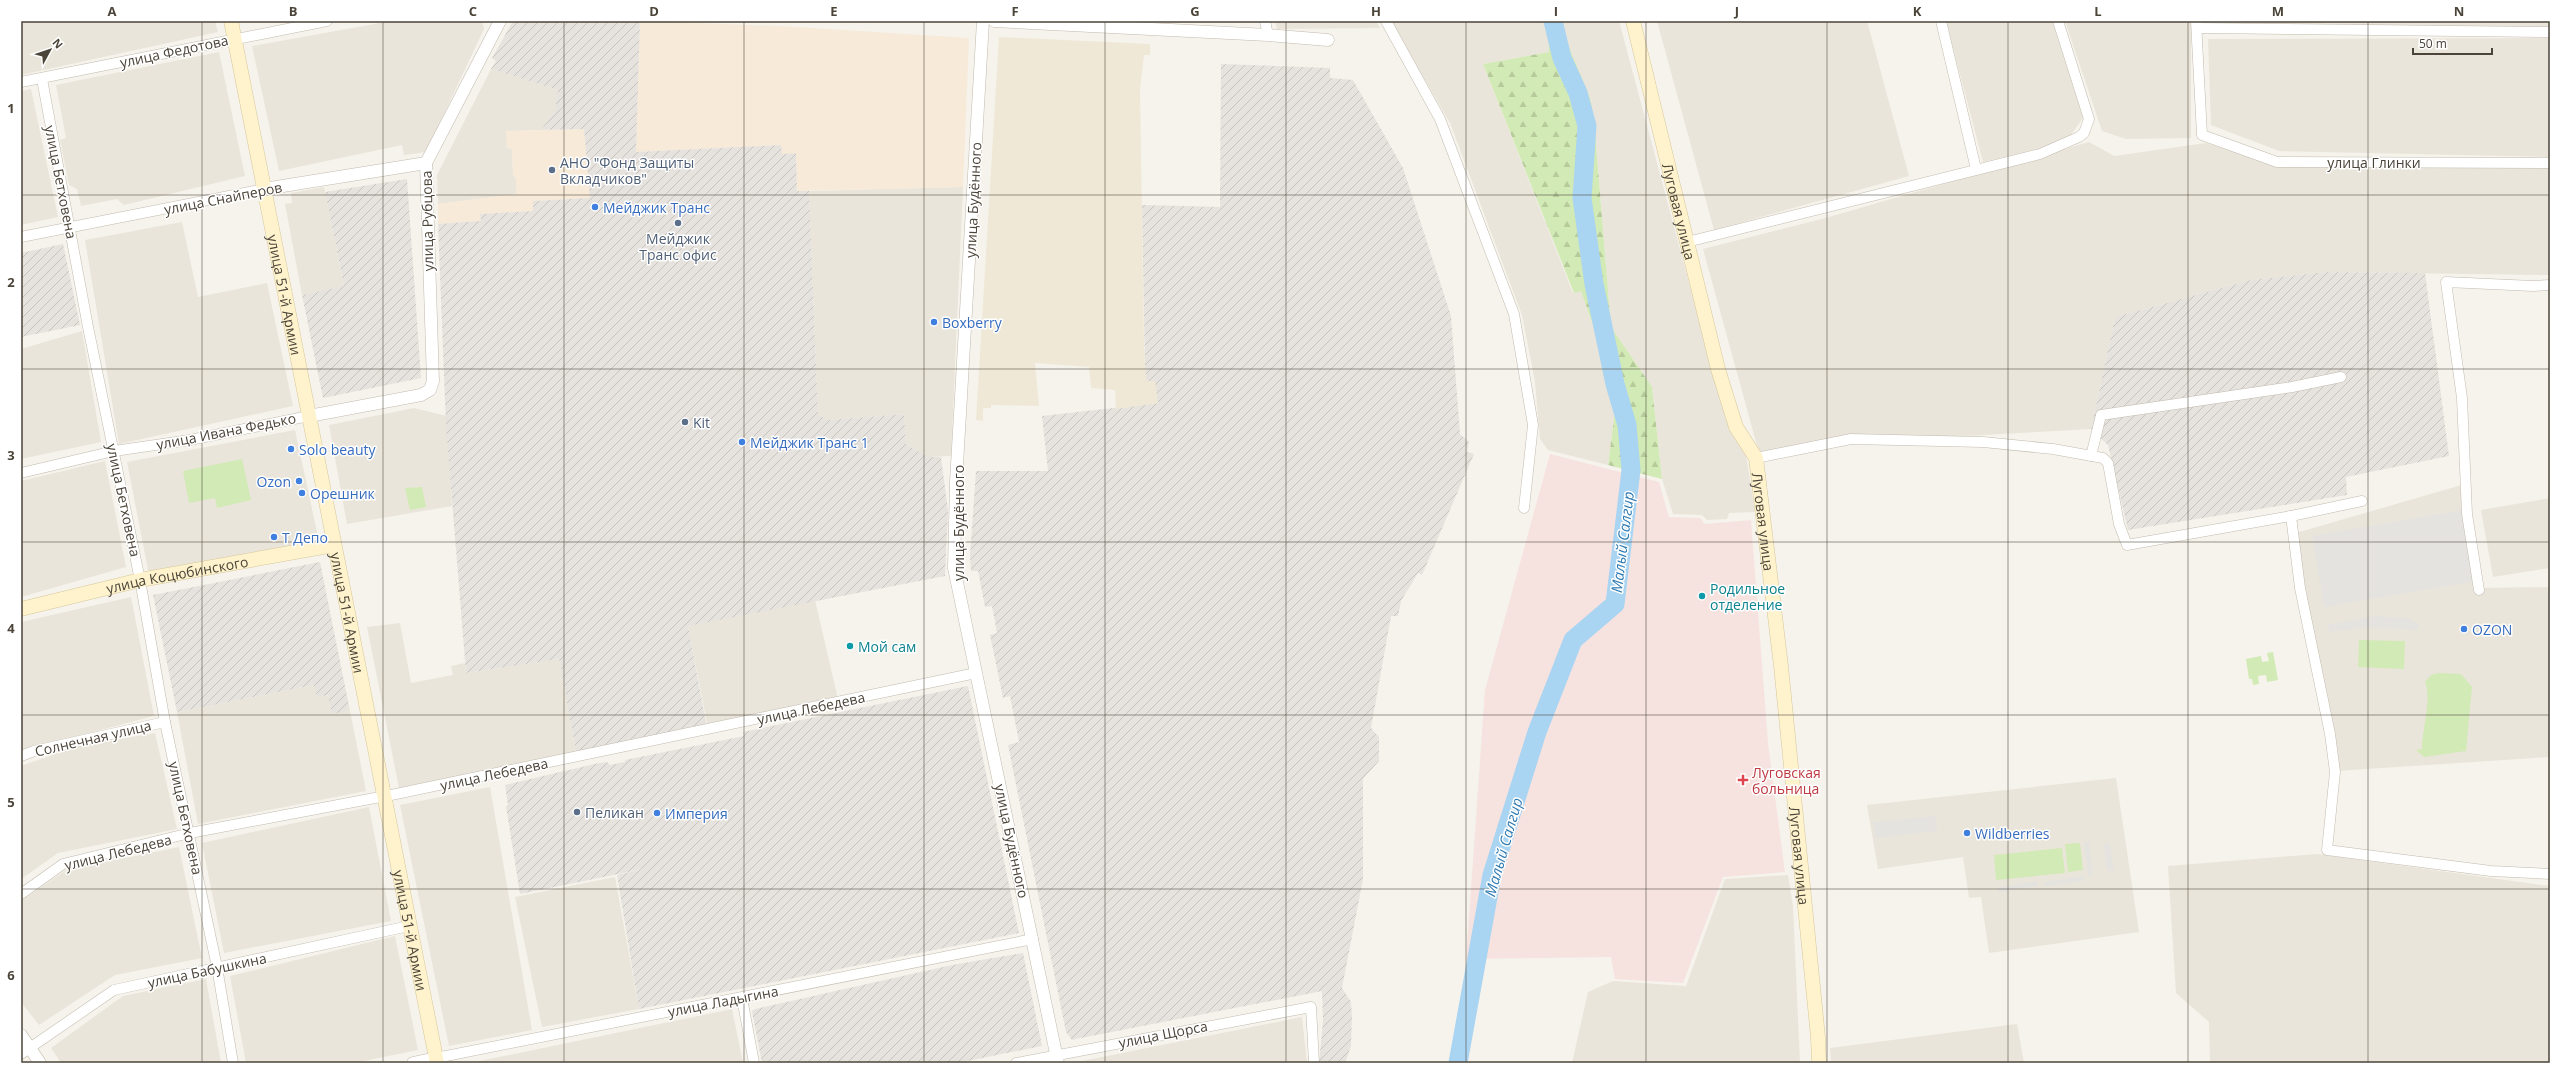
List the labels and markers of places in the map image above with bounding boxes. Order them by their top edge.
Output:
place label: АНО "Фонд Защиты Вкладчиков" [560,153,694,188]
marker: АНО "Фонд Защиты Вкладчиков" [547,165,557,175]
place label: Мейджик Транс [603,198,710,217]
marker: Мейджик Транс [590,202,600,212]
marker: Мейджик Транс офис [673,218,683,228]
place label: Мейджик Транс офис [639,229,717,264]
place label: Boxberry [942,313,1003,332]
marker: Boxberry [929,317,939,327]
place label: Kit [693,413,710,432]
marker: Kit [680,417,690,427]
place label: Мейджик Транс 1 [750,433,869,452]
marker: Мейджик Транс 1 [737,437,747,447]
place label: Solo beauty [299,440,376,459]
marker: Solo beauty [286,444,296,454]
place label: Ozon [257,472,291,491]
marker: Ozon [294,476,304,486]
place label: Орешник [310,484,376,503]
marker: Орешник [297,488,307,498]
place label: Т Депо [282,528,328,547]
marker: Т Депо [269,532,279,542]
place label: Родильное отделение [1710,579,1785,614]
marker: Родильное отделение [1697,591,1707,601]
place label: OZON [2472,620,2512,639]
marker: OZON [2459,624,2469,634]
place label: Мой сам [858,637,916,656]
marker: Мой сам [845,641,855,651]
place label: Луговская больница [1752,763,1821,798]
marker: Луговская больница [1737,774,1749,786]
place label: Пеликан [585,803,644,822]
place label: Империя [665,804,728,823]
marker: Пеликан [572,807,582,817]
marker: Империя [652,808,662,818]
place label: Wildberries [1975,824,2050,843]
marker: Wildberries [1962,828,1972,838]

